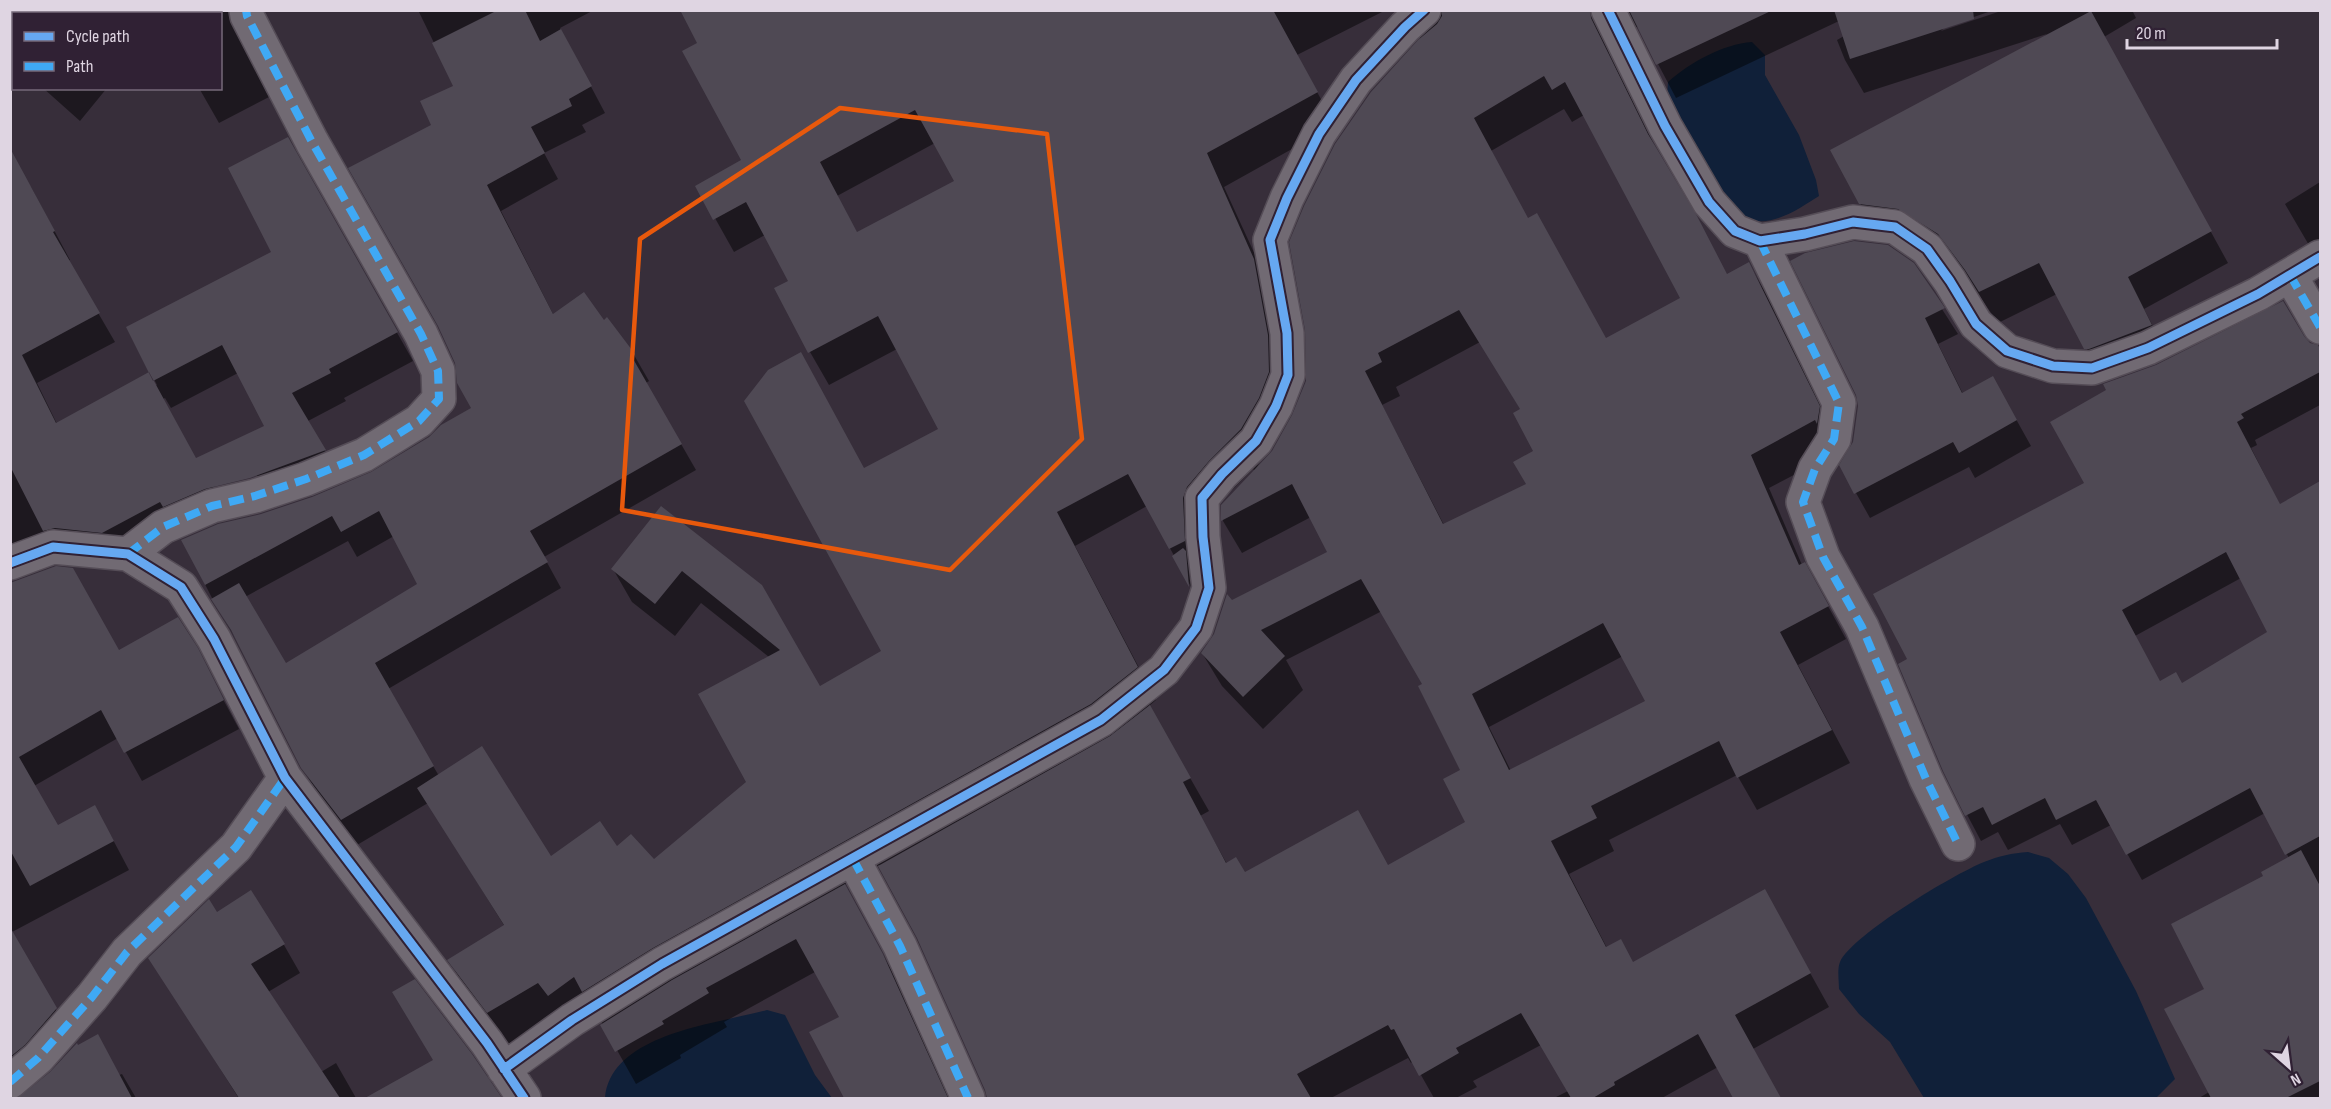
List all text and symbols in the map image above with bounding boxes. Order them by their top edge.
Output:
legend [12,12,222,90]
scale bar [2127,12,2277,50]
text: 20 m [2136,23,2166,44]
text: Cycle path [66,26,130,47]
text: Path [66,56,94,77]
north arrow [2259,1037,2319,1097]
text: N [2287,1069,2304,1089]

